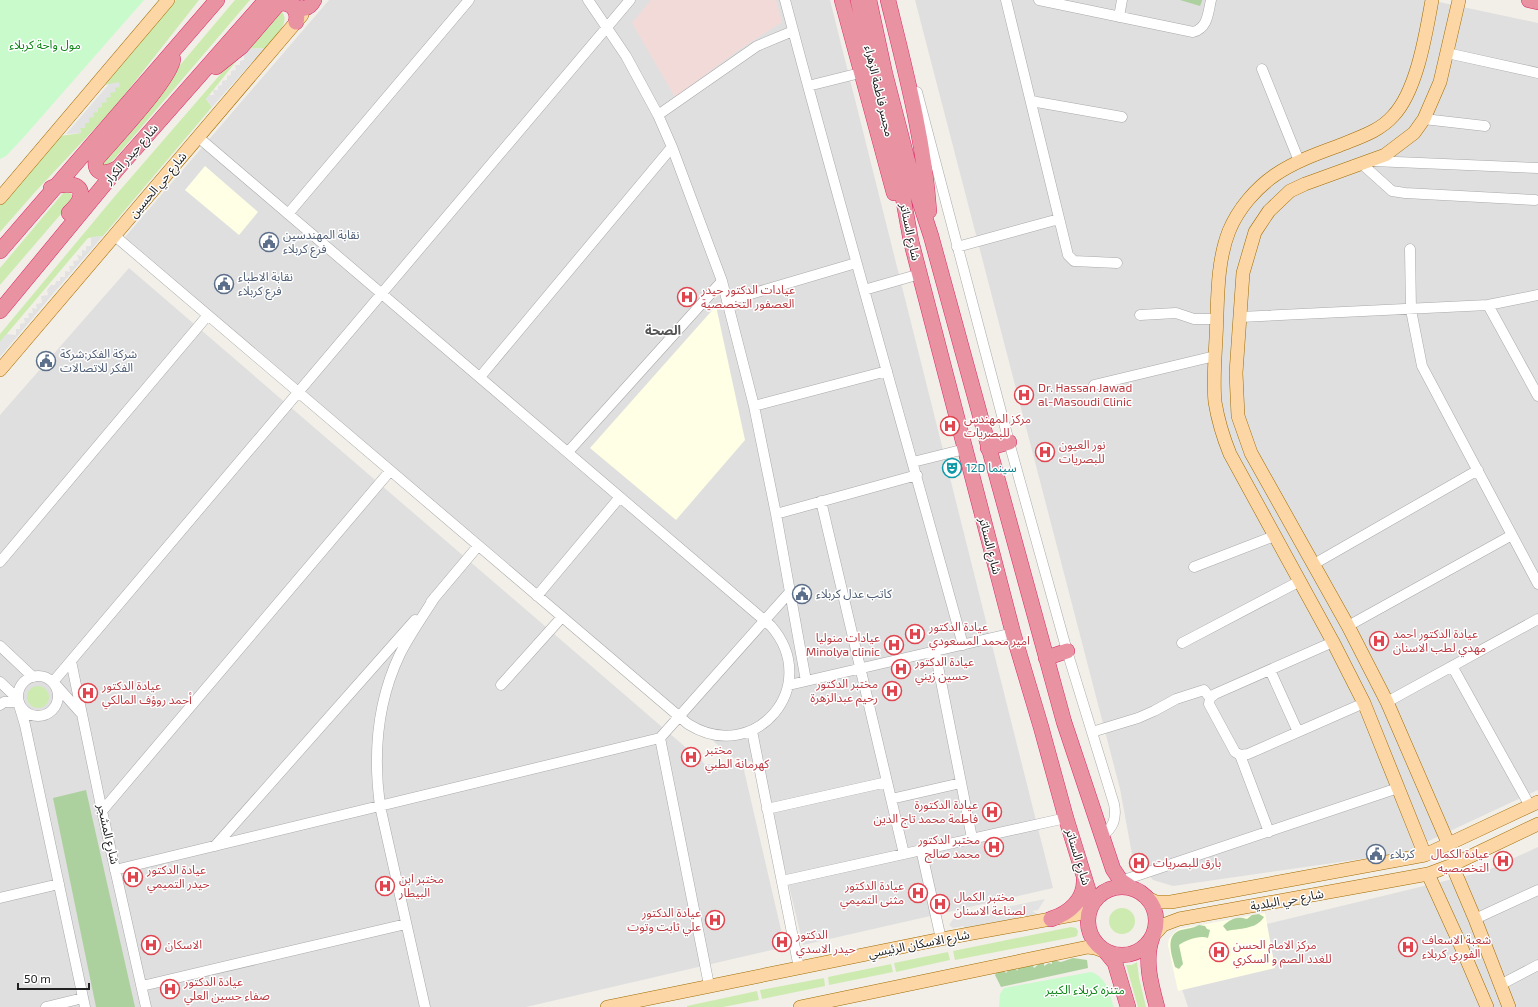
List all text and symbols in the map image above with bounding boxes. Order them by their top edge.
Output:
park label: مول واحة كربلاء [9,37,81,52]
street label: مجسر فاطمة الزهراء [862,44,897,138]
street label: شارع حيدر الكرار [100,121,162,189]
street label: شارع حي الحسين [126,149,192,223]
street label: شارع السناتر [895,201,924,262]
place label: نقابة المهندسين فرع كربلاء [283,227,360,258]
public building icon: نقابة المهندسين فرع كربلاء [258,231,280,253]
place label: نقابة الاطباء فرع كربلاء [238,269,293,300]
public building icon: نقابة الاطباء فرع كربلاء [213,273,235,295]
place label: عيادات الدكتور حيدر العصفور التخصصية [700,282,795,311]
hospital icon: عيادات الدكتور حيدر العصفور التخصصية [676,286,698,308]
district label: الصحة [645,322,681,338]
place label: شركة الفكر;شركة الفكر للاتصالات [60,346,137,375]
public building icon: شركة الفكر;شركة الفكر للاتصالات [35,350,57,372]
place label: Dr. Hassan Jawad al-Masoudi Clinic [1038,380,1132,408]
hospital icon: Dr. Hassan Jawad al-Masoudi Clinic [1013,384,1035,406]
place label: مركز المهندس للبصريات [964,411,1031,440]
hospital icon: مركز المهندس للبصريات [939,415,961,437]
place label: نور العيون للبصريات [1059,437,1106,466]
hospital icon: نور العيون للبصريات [1034,441,1056,463]
theatre icon: 12D سينما [941,457,963,479]
place label: 12D سينما [966,460,1017,475]
street label: شارع السناتر [974,515,1005,576]
public building icon: كاتب عدل كربلاء [791,583,813,605]
place label: كاتب عدل كربلاء [816,586,893,601]
place label: عيادة الدكتور امير محمد المسعودي [928,619,1030,651]
hospital icon: عيادة الدكتور امير محمد المسعودي [904,623,926,645]
place label: عيادة الدكتور احمد مهدي لطب الاسنان [1393,626,1486,658]
place label: عيادات منوليا Minolya clinic [806,630,880,658]
hospital icon: عيادة الدكتور احمد مهدي لطب الاسنان [1368,630,1390,652]
hospital icon: عيادات منوليا Minolya clinic [883,634,905,656]
place label: عيادة الدكتور حسين زيني [914,654,974,686]
hospital icon: عيادة الدكتور حسين زيني [890,658,912,680]
place label: مختبر الدكتور رحيم عبدالزهرة [810,676,878,707]
place label: عيادة الدكتور أحمد روؤف المالكي [101,678,192,710]
hospital icon: مختبر الدكتور رحيم عبدالزهرة [881,680,903,702]
hospital icon: عيادة الدكتور أحمد روؤف المالكي [77,682,99,704]
place label: مختبر كهرمانة الطبي [704,742,770,774]
hospital icon: مختبر كهرمانة الطبي [680,746,702,768]
place label: عيادة الدكتورة فاطمة محمد تاج الدين [874,797,978,828]
street label: شارع المشجر [92,801,123,866]
hospital icon: عيادة الدكتورة فاطمة محمد تاج الدين [981,801,1003,823]
street label: شارع السناتر [1061,826,1094,887]
place label: مختبر الدكتور محمد صالح [917,832,980,863]
hospital icon: مختبر الدكتور محمد صالح [983,836,1005,858]
public building icon: كربلاء [1365,843,1387,865]
place label: كربلاء [1390,846,1416,861]
place label: عيادة الكمال التخصصيه [1431,846,1489,875]
hospital icon: عيادة الكمال التخصصيه [1492,850,1514,872]
hospital icon: بارق للبصريات [1128,852,1150,874]
place label: بارق للبصريات [1153,855,1221,870]
place label: عيادة الدكتور حيدر التميمي [146,862,210,894]
hospital icon: عيادة الدكتور حيدر التميمي [122,866,144,888]
place label: مختبر ابن البيطار [398,871,444,900]
hospital icon: مختبر ابن البيطار [374,875,396,897]
place label: عيادة الدكتور مثنى التميمي [840,878,904,910]
hospital icon: عيادة الدكتور مثنى التميمي [907,882,929,904]
street label: شارع حي البلدية [1249,886,1325,916]
place label: مختبر الكمال لصناعة الاسنان [954,889,1026,918]
hospital icon: مختبر الكمال لصناعة الاسنان [929,893,951,915]
place label: عيادة الدكتور علي ثابت وتوت [627,905,701,937]
hospital icon: عيادة الدكتور علي ثابت وتوت [704,909,726,931]
street label: شارع الاسكان الرئيسي [867,926,971,963]
place label: الدكتور حيدر الاسدي [795,927,856,959]
hospital icon: الدكتور حيدر الاسدي [771,931,793,953]
place label: شعبة الاسعاف الفوري كربلاء [1422,932,1491,964]
hospital icon: الاسكان [140,934,162,956]
hospital icon: شعبة الاسعاف الفوري كربلاء [1397,936,1419,958]
place label: الاسكان [165,937,202,952]
place label: مركز الامام الحسن للغدد الصم و السكري [1233,937,1332,969]
hospital icon: مركز الامام الحسن للغدد الصم و السكري [1208,941,1230,963]
scale bar [18,965,89,991]
text: 50 m [24,971,51,985]
place label: عيادة الدكتور صفاء حسين العلي [183,974,270,1006]
hospital icon: عيادة الدكتور صفاء حسين العلي [159,978,181,1000]
park label: متنزه كربلاء الكبير [1044,982,1125,997]

